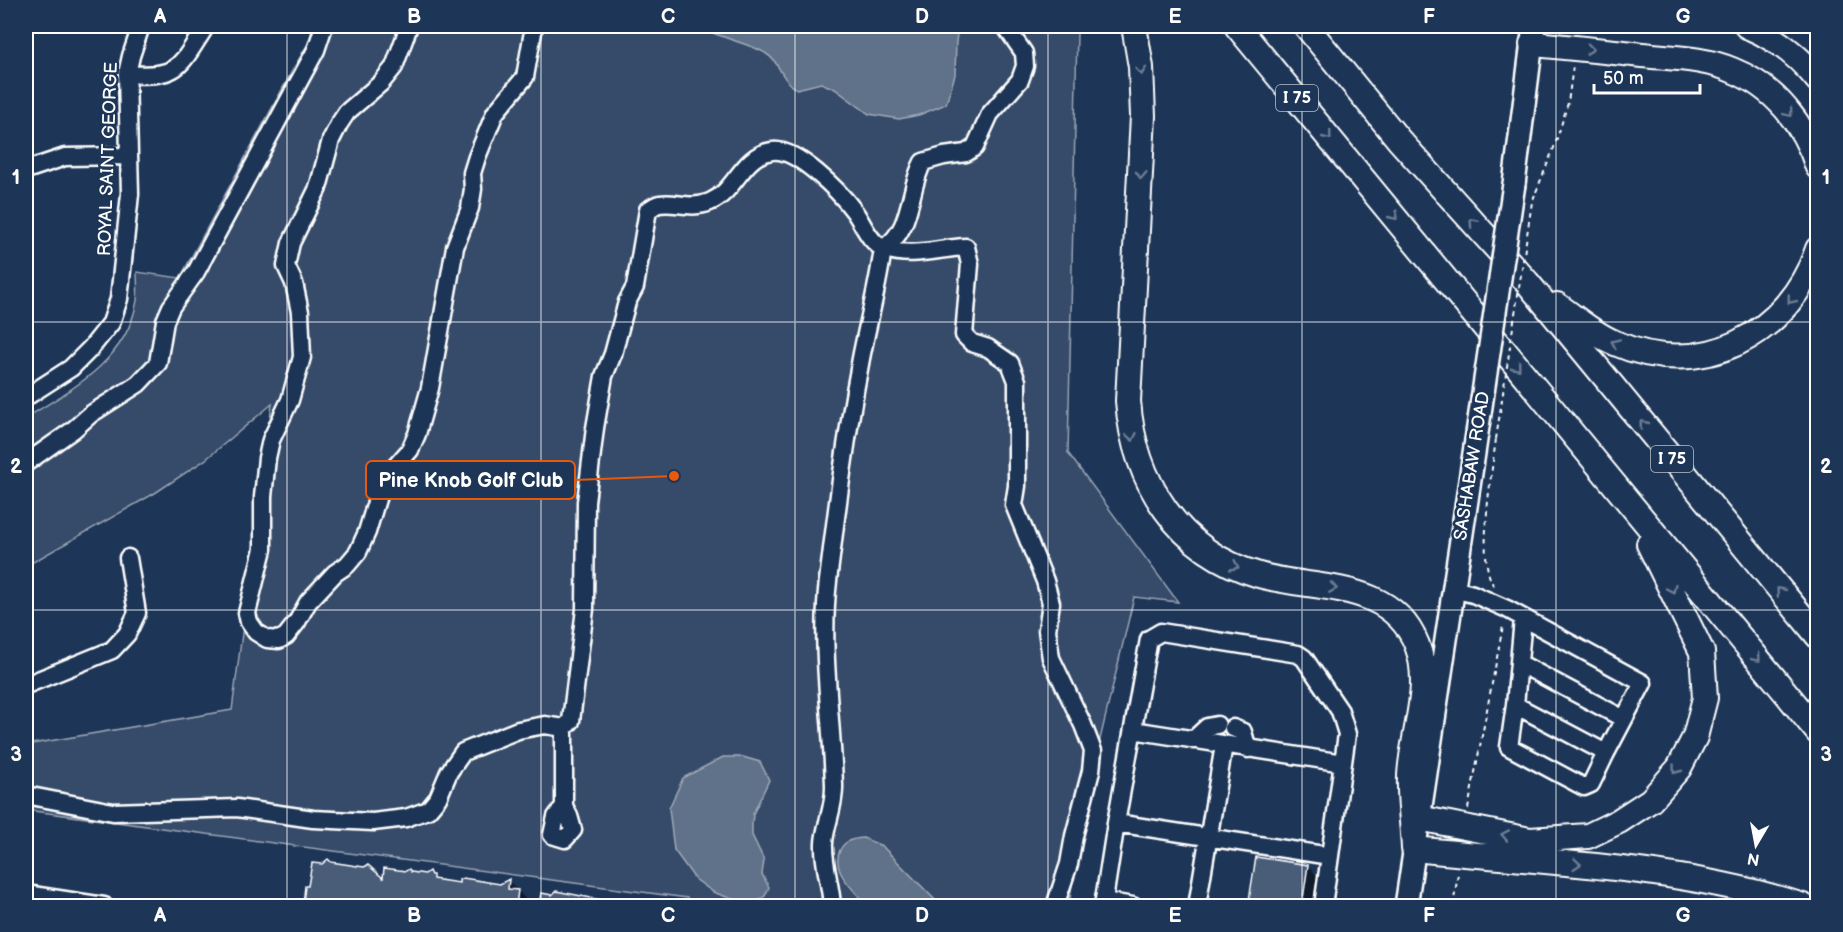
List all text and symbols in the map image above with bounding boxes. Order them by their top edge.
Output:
text: A [153,5,167,29]
text: B [407,5,421,29]
text: C [661,5,675,29]
text: D [915,5,929,29]
text: E [1169,5,1182,29]
text: F [1423,5,1435,29]
text: G [1676,5,1691,29]
one-way arrow [1585,42,1594,55]
scale bar [1594,57,1700,95]
street label: ROYAL SAINT GEORGE [94,61,122,256]
one-way arrow [1134,66,1147,75]
text: 50 m [1603,68,1644,89]
road number: I 75 [1276,85,1318,111]
one-way arrow [1781,106,1792,117]
one-way arrow [1321,129,1332,140]
text: 1 [12,166,20,190]
text: 1 [1822,166,1830,190]
one-way arrow [1135,170,1148,179]
one-way arrow [1386,209,1397,220]
one-way arrow [1469,219,1480,229]
one-way arrow [1787,294,1798,305]
one-way arrow [1611,338,1622,350]
one-way arrow [1510,360,1521,371]
street label: SASHABAW ROAD [1450,390,1494,542]
one-way arrow [1640,420,1651,431]
one-way arrow [1125,431,1138,441]
road number: I 75 [1651,446,1693,472]
text: 2 [10,455,22,479]
text: 2 [1820,455,1832,479]
callout: Pine Knob Golf Club [366,461,575,499]
text: Pine Knob Golf Club [379,469,564,493]
one-way arrow [1229,558,1240,570]
one-way arrow [1328,581,1338,594]
one-way arrow [1665,582,1677,593]
one-way arrow [1777,587,1788,598]
one-way arrow [1749,651,1760,662]
text: 3 [10,743,22,767]
text: 3 [1820,743,1832,767]
one-way arrow [1672,764,1683,775]
north arrow [1726,815,1786,875]
one-way arrow [1500,829,1510,842]
text: N [1746,848,1761,869]
one-way arrow [1572,857,1581,870]
text: A [153,904,167,928]
text: B [407,904,421,928]
text: C [661,904,675,928]
text: D [915,904,929,928]
text: E [1169,904,1182,928]
text: F [1423,904,1435,928]
text: G [1676,904,1691,928]

